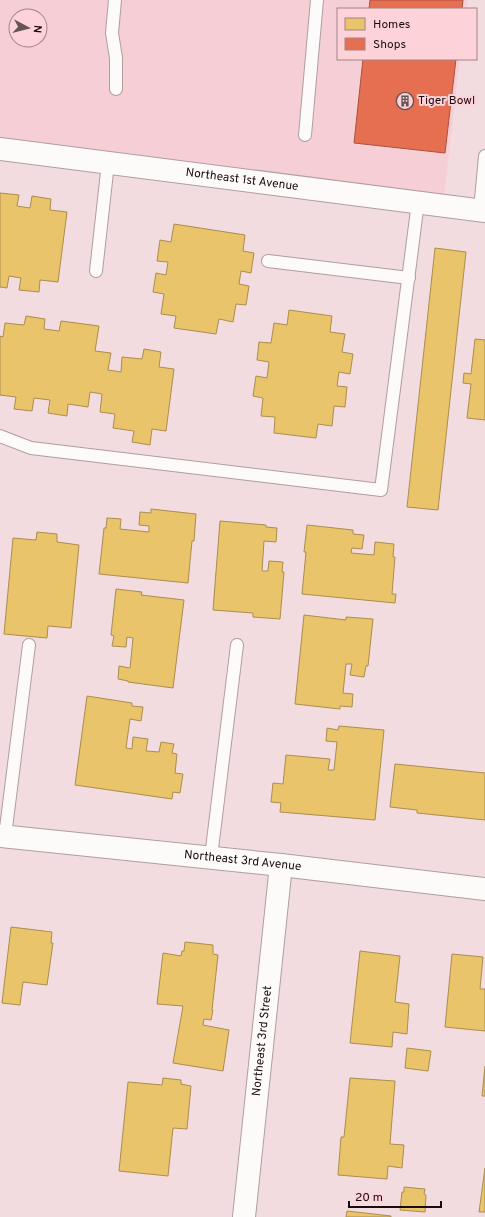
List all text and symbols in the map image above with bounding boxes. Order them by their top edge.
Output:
north arrow [8,8,48,48]
legend [337,8,477,60]
text: Homes [373,17,410,33]
text: N [30,24,44,34]
text: Shops [373,37,406,53]
building icon: Tiger Bowl [395,91,415,111]
place label: Tiger Bowl [418,93,475,109]
street label: Northeast 1st Avenue [185,165,299,195]
street label: Northeast 3rd Avenue [183,847,302,875]
street label: Northeast 3rd Street [249,985,276,1097]
scale bar [349,1183,441,1209]
text: 20 m [355,1190,383,1206]

